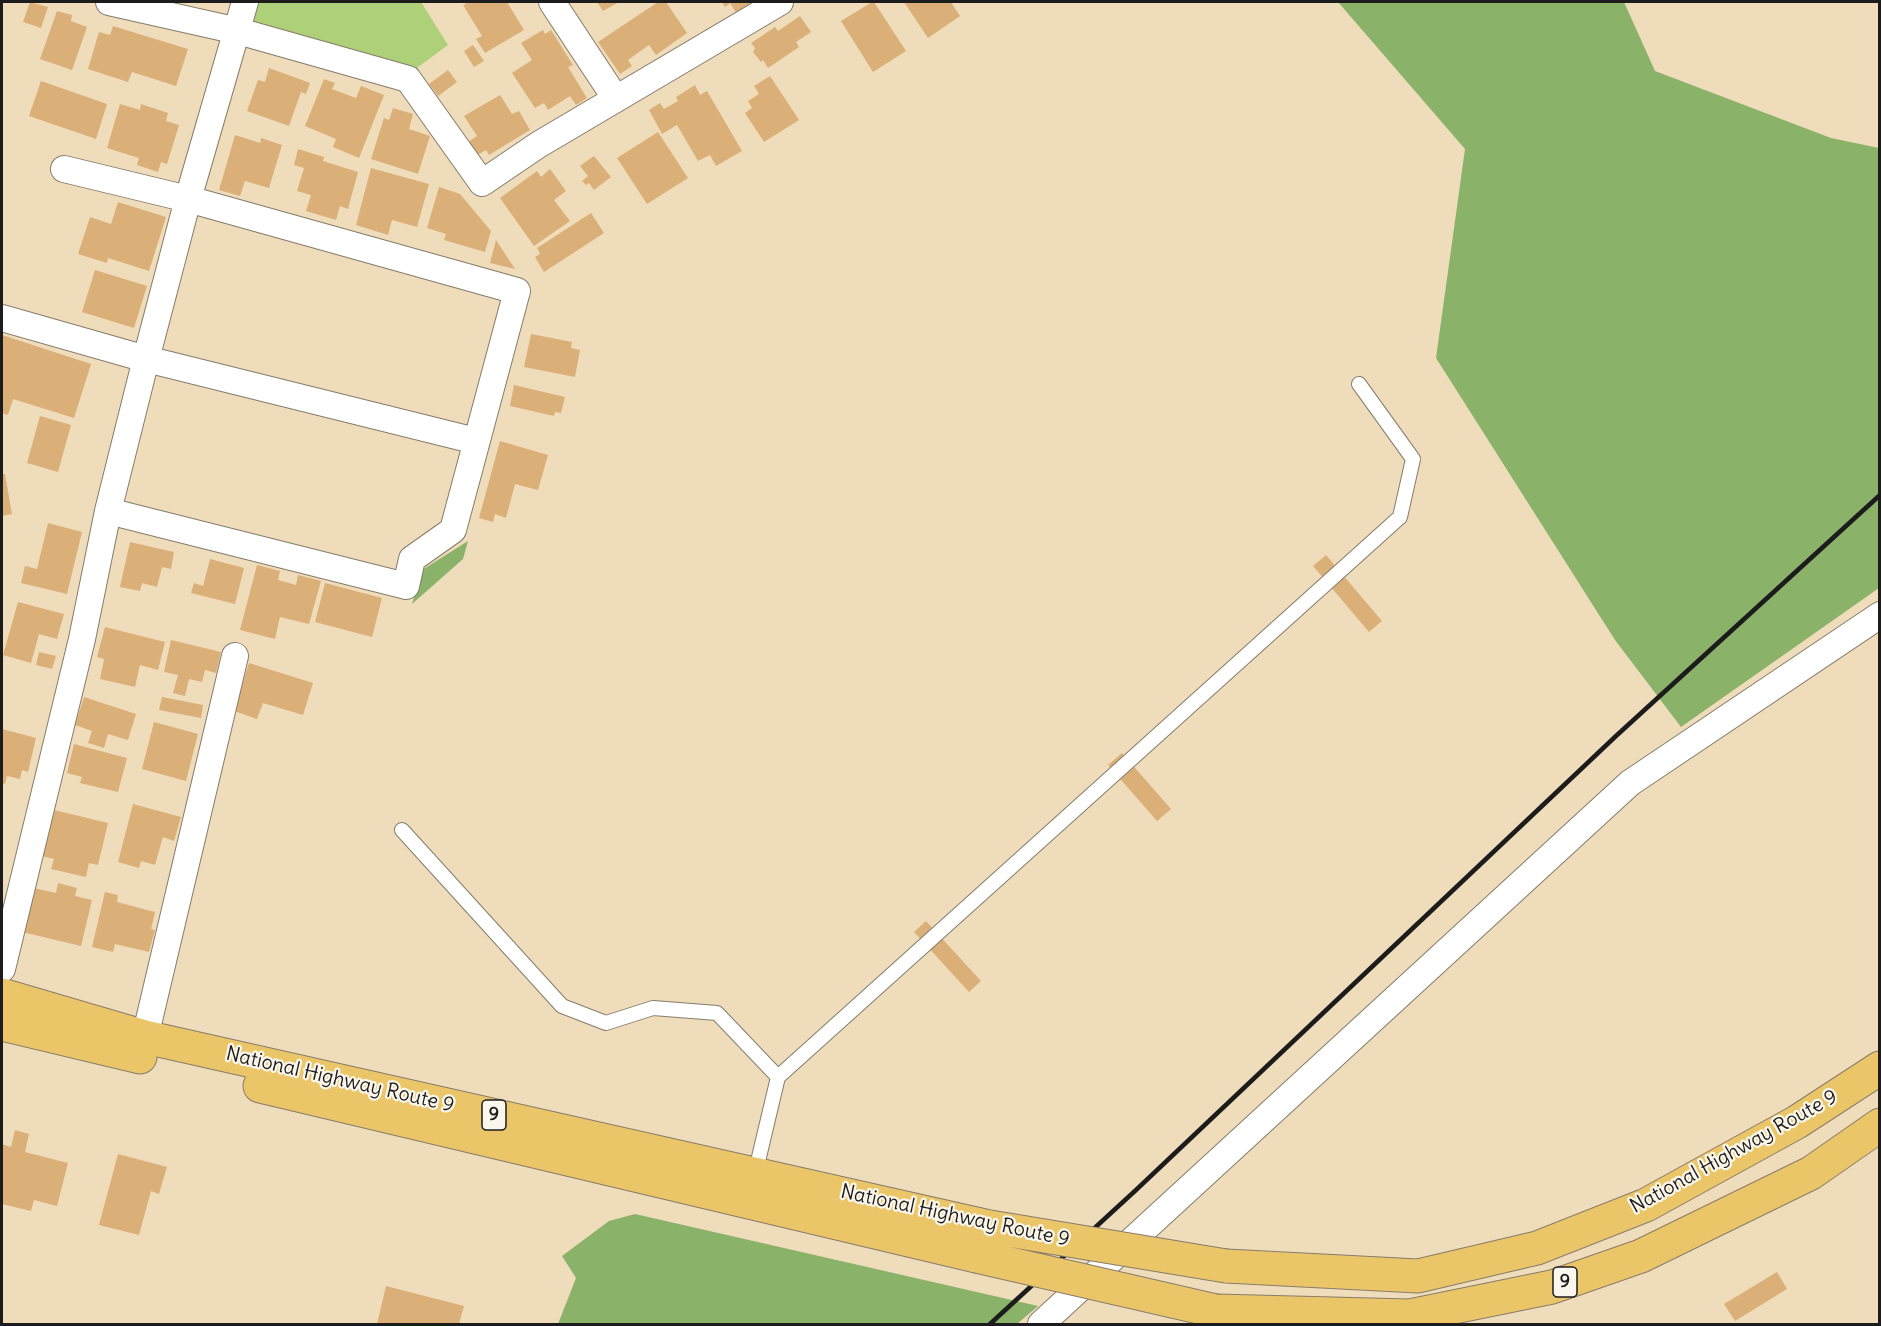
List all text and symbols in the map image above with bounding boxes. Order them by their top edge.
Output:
street label: National Highway Route 9 [224,1042,456,1118]
street label: National Highway Route 9 [1626,1085,1842,1219]
road number: 9 [482,1100,506,1130]
street label: National Highway Route 9 [838,1180,1072,1252]
road number: 9 [1553,1267,1577,1297]

